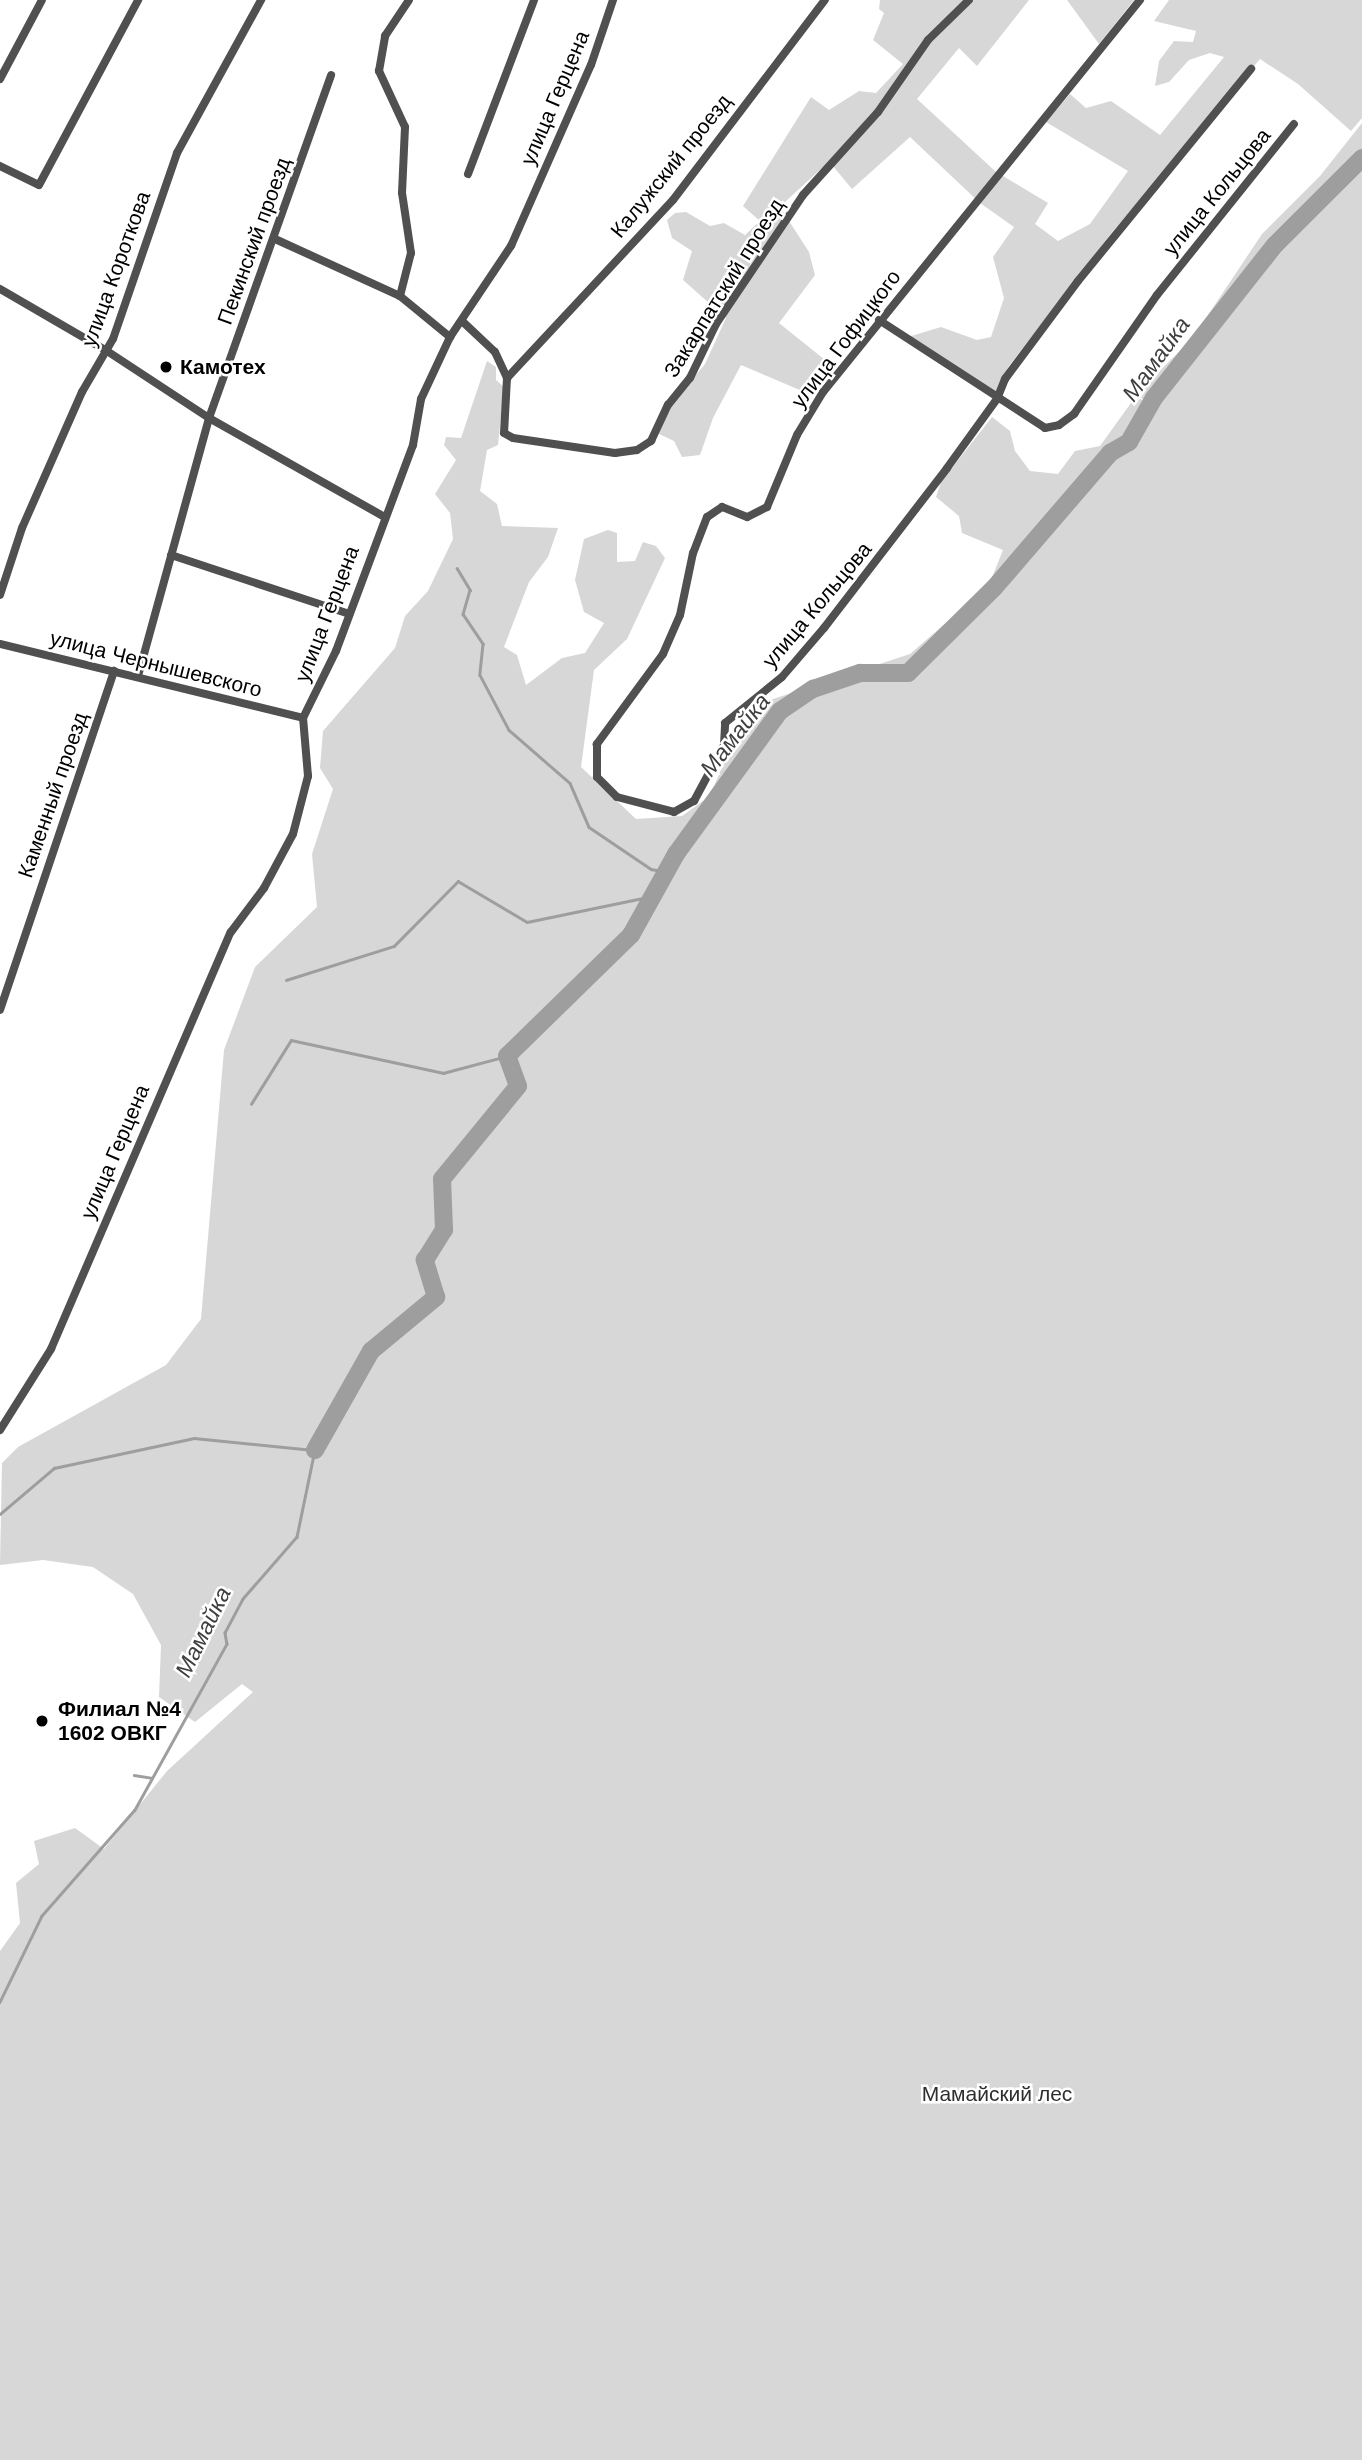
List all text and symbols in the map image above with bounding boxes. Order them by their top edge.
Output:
street label: улица Герцена [515,27,595,169]
street label: Калужский проезд [605,89,737,243]
street label: улица Кольцова [1158,123,1276,261]
street label: Пекинский проезд [212,154,296,328]
street label: улица Короткова [76,188,156,350]
street label: Закарпатский проезд [659,194,789,382]
street label: улица Гофицкого [786,265,906,413]
water label: Мамайка [1116,312,1196,406]
place label: Камотех [180,354,266,380]
marker: Камотех [158,359,174,375]
street label: улица Кольцова [757,537,877,673]
street label: улица Герцена [289,542,365,686]
street label: улица Чернышевского [47,625,265,703]
water label: Мамайка [694,688,776,782]
street label: Каменный проезд [13,709,93,881]
street label: улица Герцена [75,1081,155,1223]
water label: Мамайка [169,1582,237,1682]
place label: Филиал №4 1602 ОВКГ [58,1696,181,1746]
marker: Филиал №4 1602 ОВКГ [32,1711,52,1731]
park label: Мамайский лес [922,2081,1072,2107]

